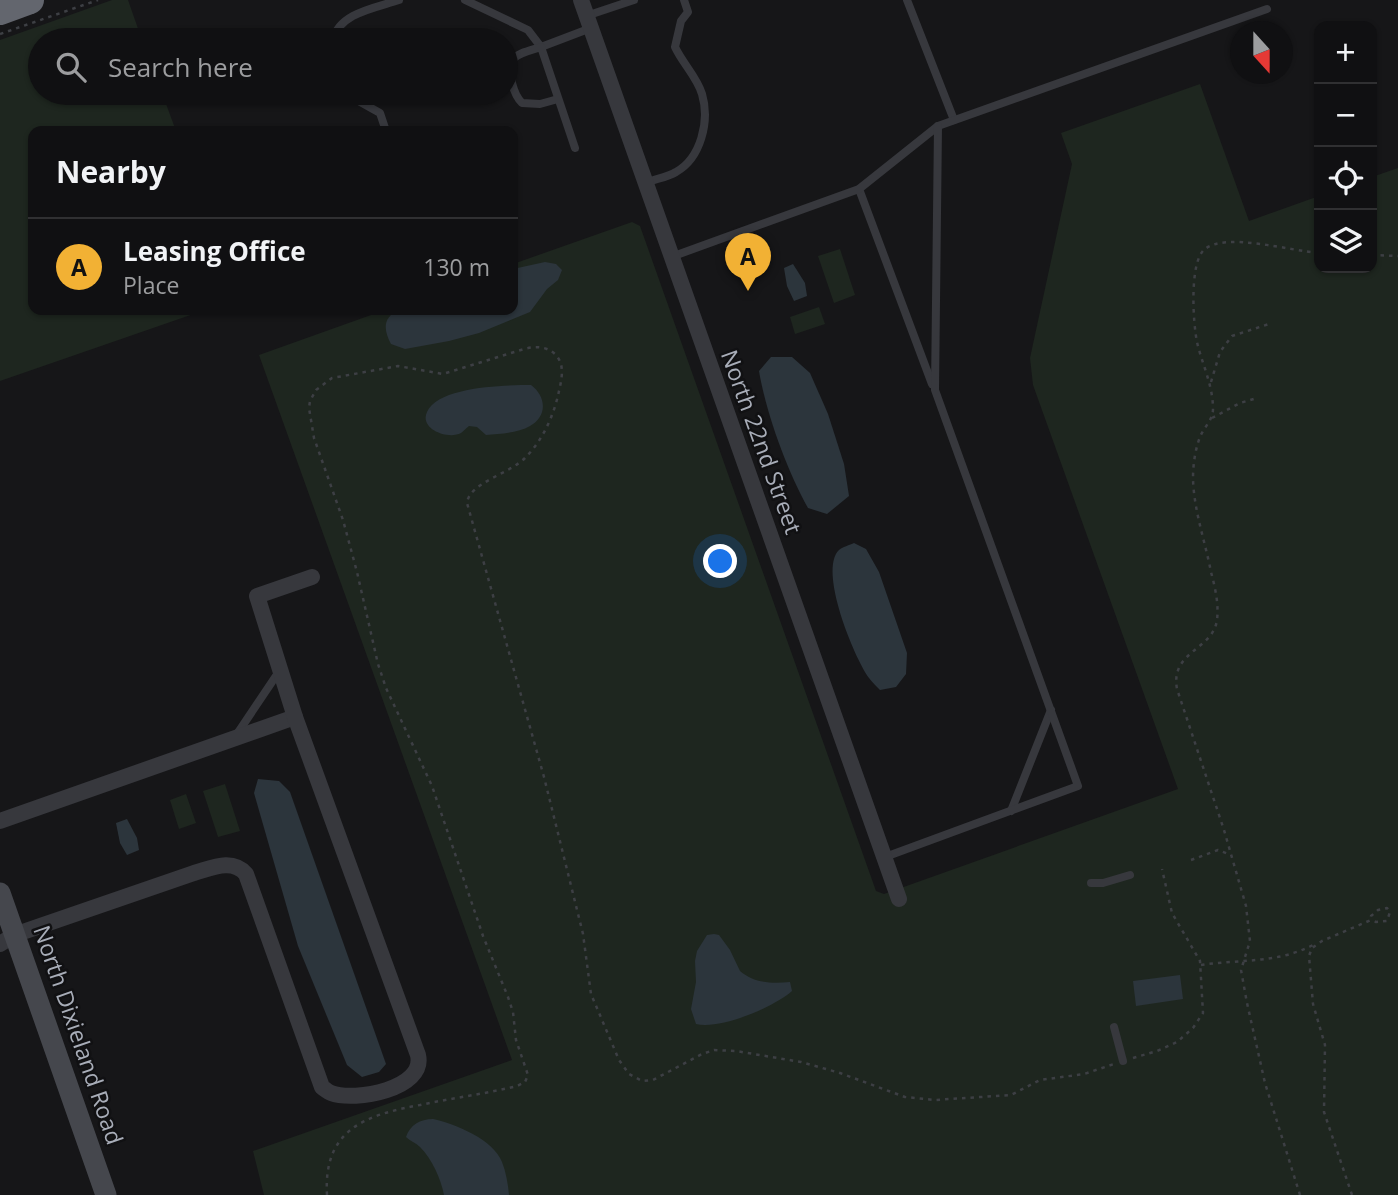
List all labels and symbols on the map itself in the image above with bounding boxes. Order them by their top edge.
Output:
north arrow [1230,21,1293,84]
pin: A [725,233,771,291]
street label: North 22nd Street [714,345,810,538]
your location [703,544,737,578]
street label: North Dixieland Road [26,921,131,1148]

